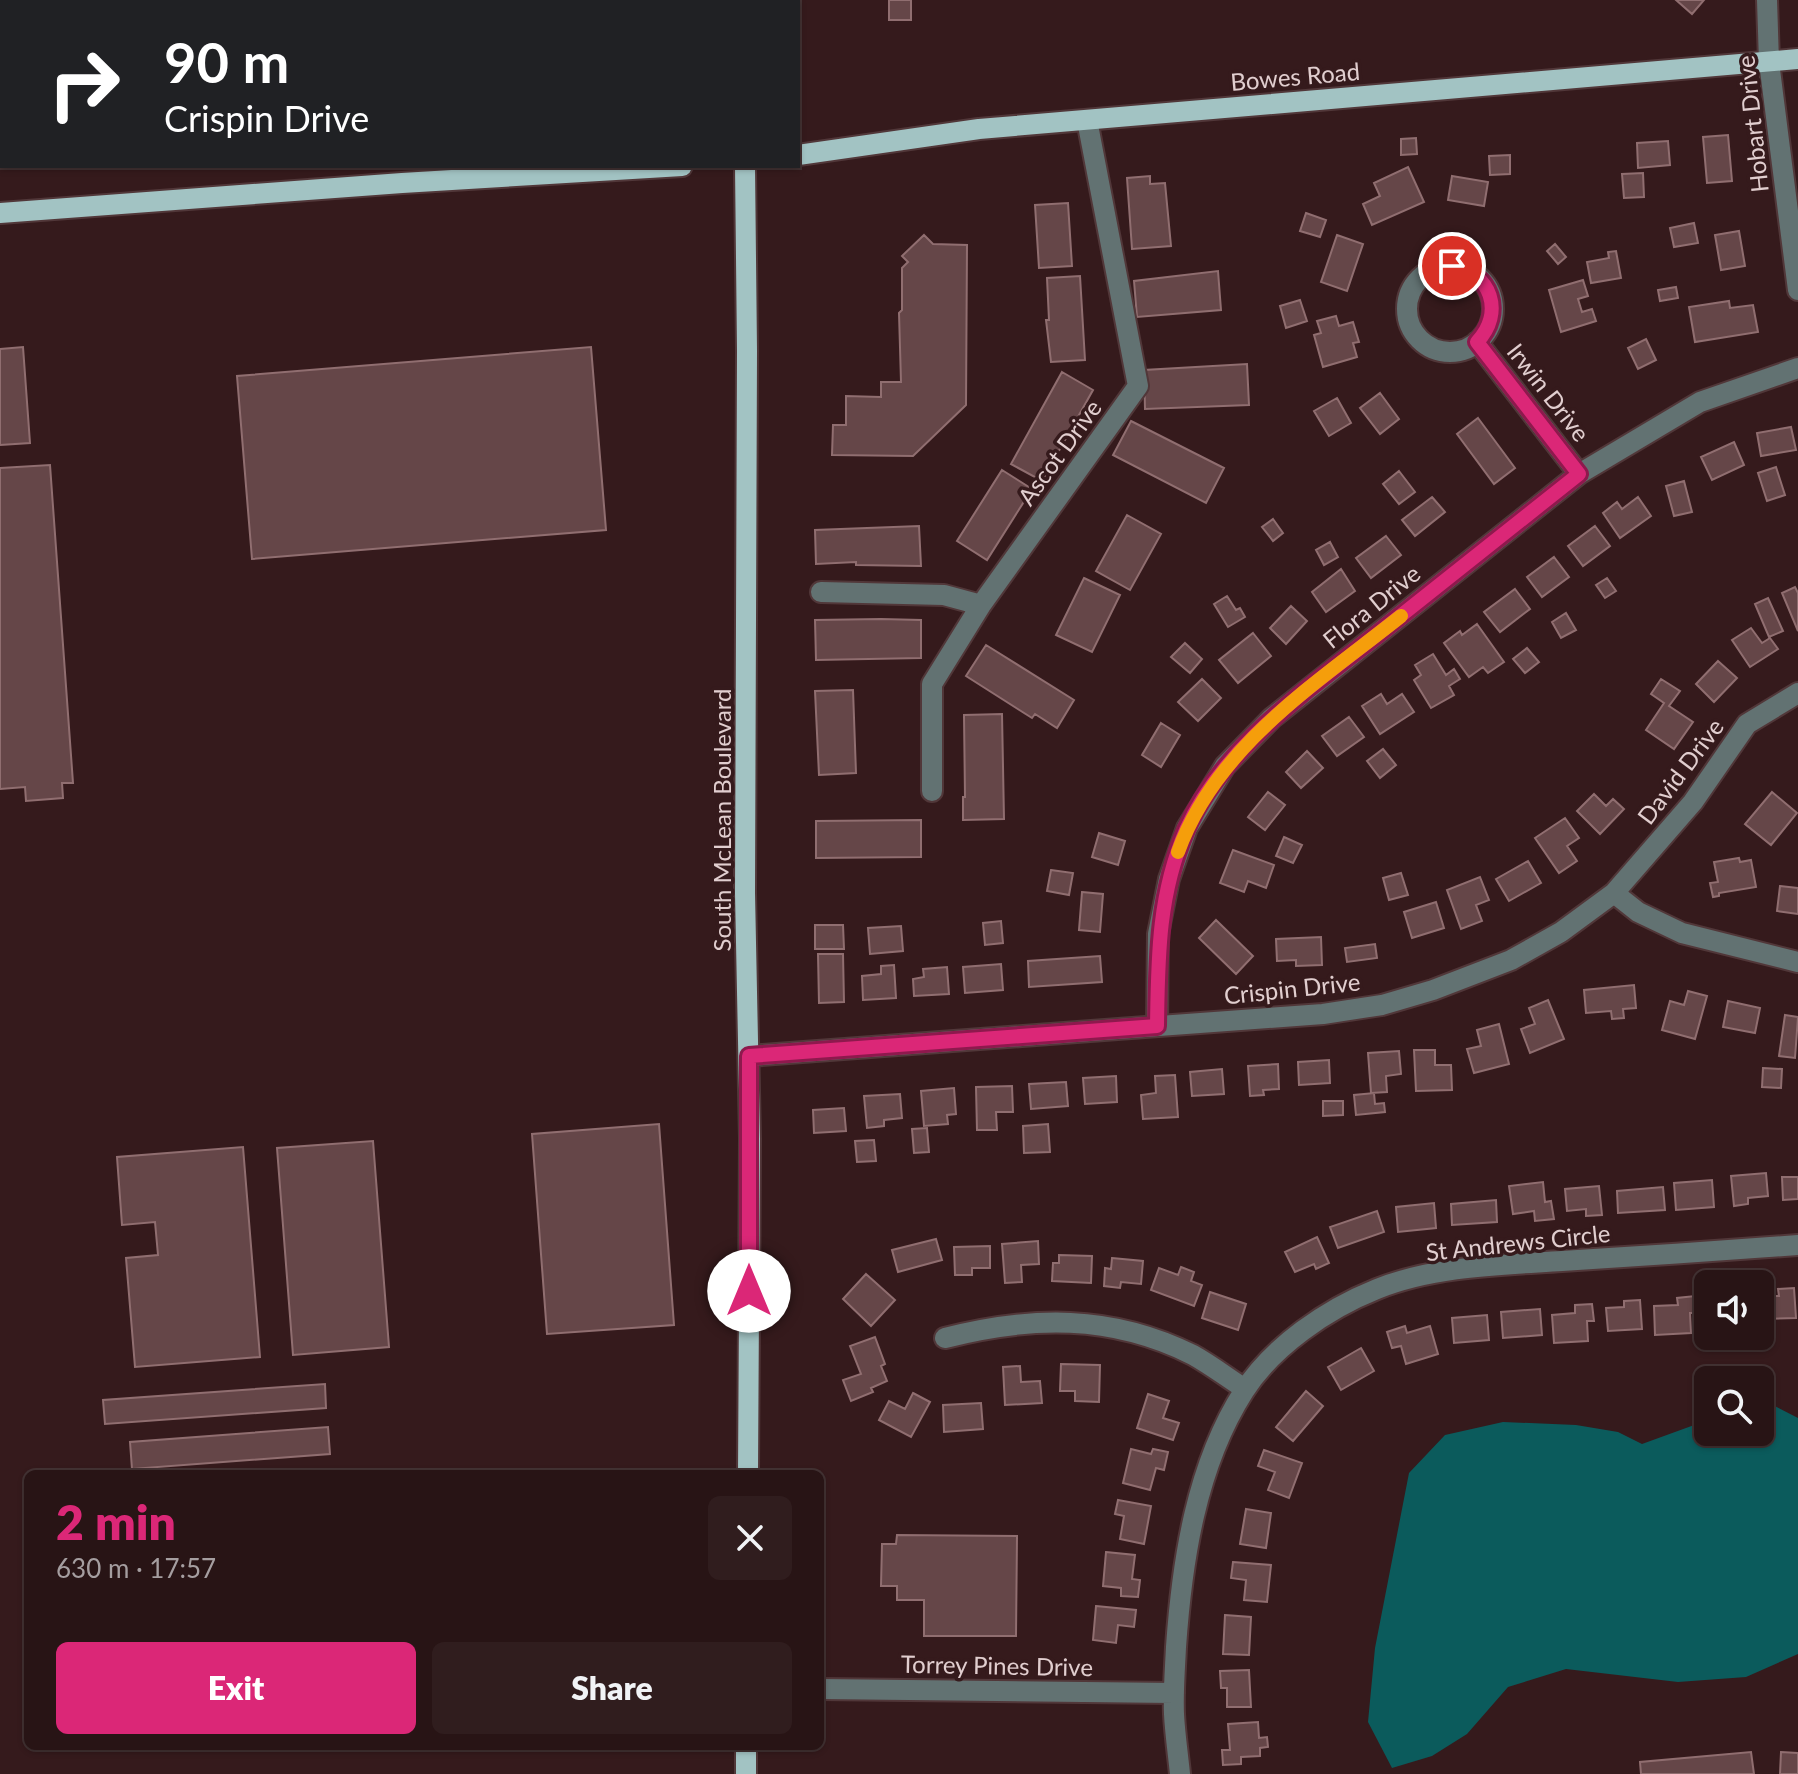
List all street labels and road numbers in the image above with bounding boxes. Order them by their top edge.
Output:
street label: Hobart Drive [1730,54,1774,194]
street label: Bowes Road [1229,56,1361,96]
street label: Irwin Drive [1502,337,1596,447]
street label: Ascot Drive [1011,394,1107,510]
street label: Flora Drive [1317,558,1425,654]
street label: South McLean Boulevard [707,688,736,952]
street label: David Drive [1631,713,1729,829]
street label: Crispin Drive [1222,966,1362,1010]
street label: St Andrews Circle [1424,1218,1612,1266]
street label: Torrey Pines Drive [901,1649,1093,1681]

